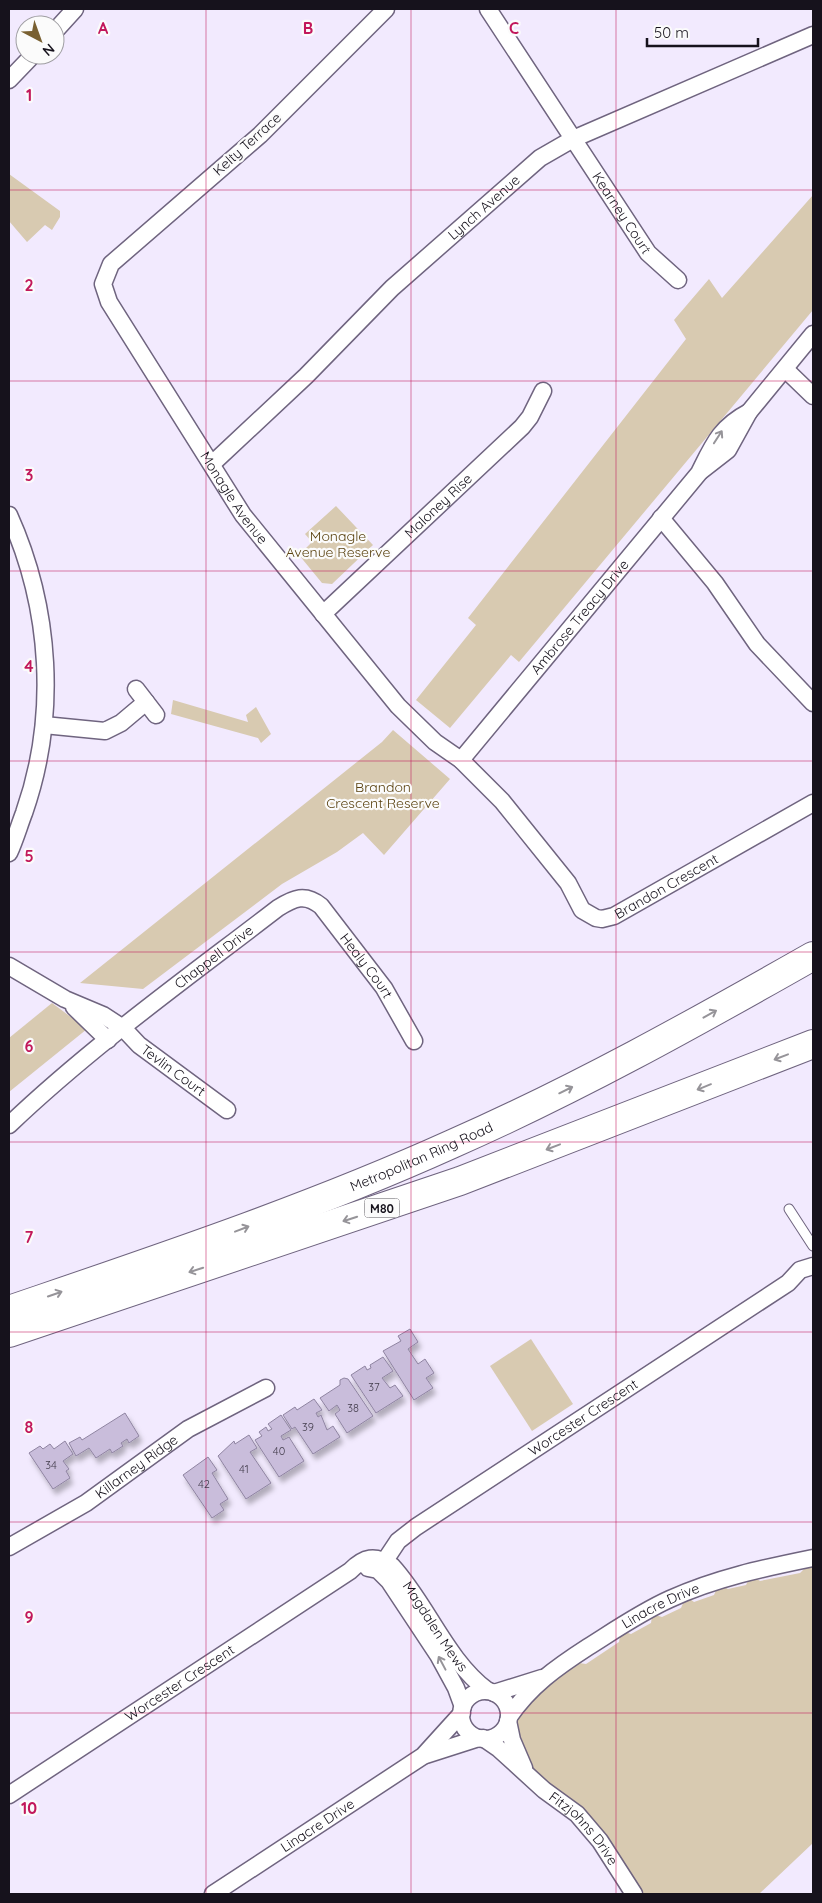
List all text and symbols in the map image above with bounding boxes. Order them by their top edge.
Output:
north arrow [15,15,65,65]
scale bar [647,15,758,47]
text: A [98,18,109,38]
text: B [303,18,313,38]
text: C [509,18,519,38]
text: 50 m [654,23,689,42]
text: N [39,40,58,60]
text: 1 [26,85,32,105]
street label: Kelty Terrace [209,109,285,179]
street label: Kearney Court [588,169,655,258]
street label: Lynch Avenue [444,171,524,244]
text: 2 [24,275,34,295]
one-way arrow [714,431,724,445]
street label: Monagle Avenue [196,448,272,548]
text: 3 [25,465,33,485]
street label: Maloney Rise [401,470,476,542]
park label: Monagle Avenue Reserve [286,527,390,561]
street label: Ambrose Treacy Drive [527,556,633,678]
text: 4 [24,656,34,676]
park label: Brandon Crescent Reserve [326,778,440,812]
text: 5 [24,846,34,866]
street label: Brandon Crescent [611,850,722,923]
street label: Chappell Drive [171,921,257,993]
street label: Healy Court [336,929,397,1001]
one-way arrow [703,1009,718,1019]
text: 6 [25,1036,34,1056]
street label: Tevlin Court [137,1040,209,1100]
one-way arrow [774,1052,789,1062]
one-way arrow [697,1083,712,1092]
one-way arrow [559,1085,574,1095]
street label: Metropolitan Ring Road [347,1118,496,1196]
one-way arrow [546,1143,561,1152]
road number: M80 [364,1198,400,1218]
one-way arrow [343,1214,359,1224]
one-way arrow [233,1224,249,1233]
text: 7 [25,1227,34,1247]
one-way arrow [189,1266,204,1275]
one-way arrow [47,1289,62,1298]
street label: Worcester Crescent [525,1375,641,1460]
house number: 37 [368,1380,380,1394]
house number: 38 [347,1401,359,1415]
text: 8 [25,1417,34,1437]
house number: 39 [302,1420,314,1434]
street label: Killarney Ridge [92,1430,181,1502]
house number: 40 [273,1444,285,1458]
house number: 34 [45,1458,57,1472]
house number: 41 [239,1462,249,1476]
house number: 42 [198,1477,210,1491]
street label: Magdalen Mews [399,1578,472,1675]
street label: Linacre Drive [618,1579,702,1633]
text: 9 [24,1607,34,1627]
street label: Worcester Crescent [121,1640,238,1725]
one-way arrow [437,1657,447,1671]
street label: Fitzjohns Drive [545,1788,622,1869]
street label: Linacre Drive [277,1794,358,1856]
text: 10 [21,1798,37,1818]

